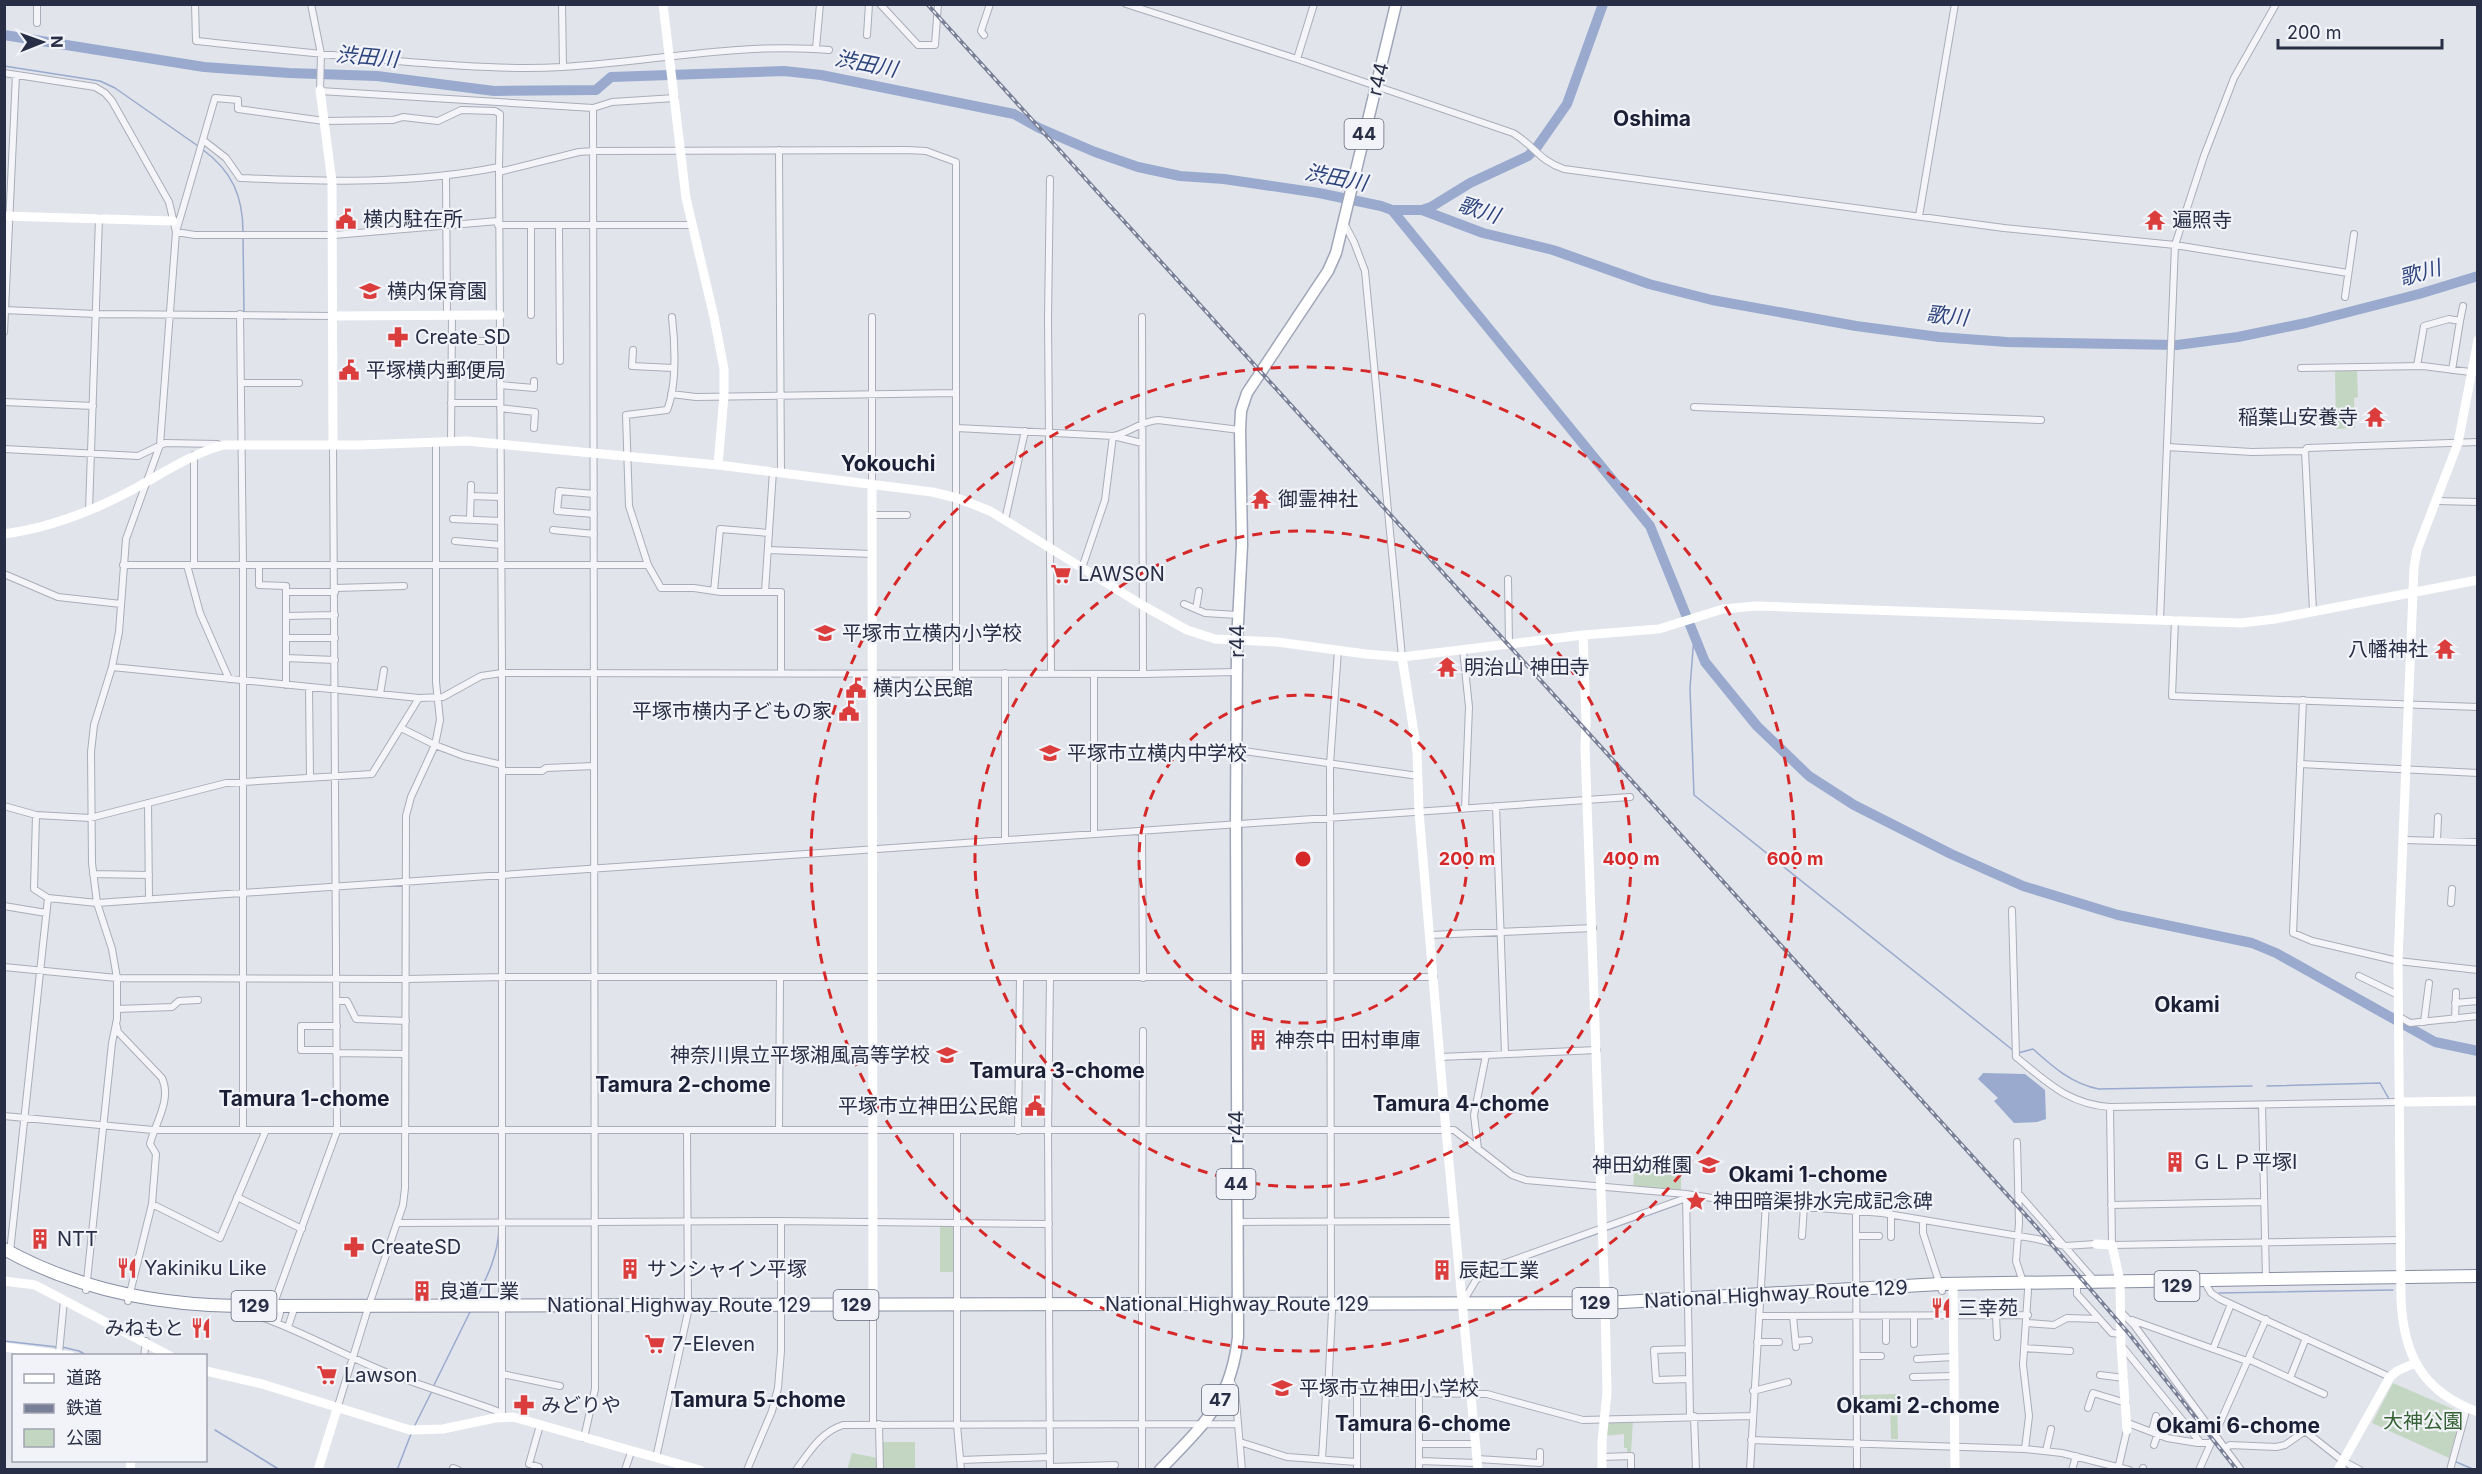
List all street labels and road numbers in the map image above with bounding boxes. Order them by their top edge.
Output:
street label: r44 [1362,60,1394,98]
road number: 44 [1344,119,1384,149]
street label: r44 [1225,624,1249,658]
street label: r44 [1224,1110,1248,1144]
road number: 44 [1216,1169,1256,1199]
road number: 129 [2154,1271,2200,1301]
street label: National Highway Route 129 [1644,1275,1908,1313]
road number: 129 [1572,1288,1618,1318]
road number: 129 [834,1290,878,1320]
road number: 129 [232,1291,276,1321]
street label: National Highway Route 129 [1105,1292,1369,1316]
street label: National Highway Route 129 [547,1293,811,1317]
road number: 47 [1202,1385,1238,1415]

